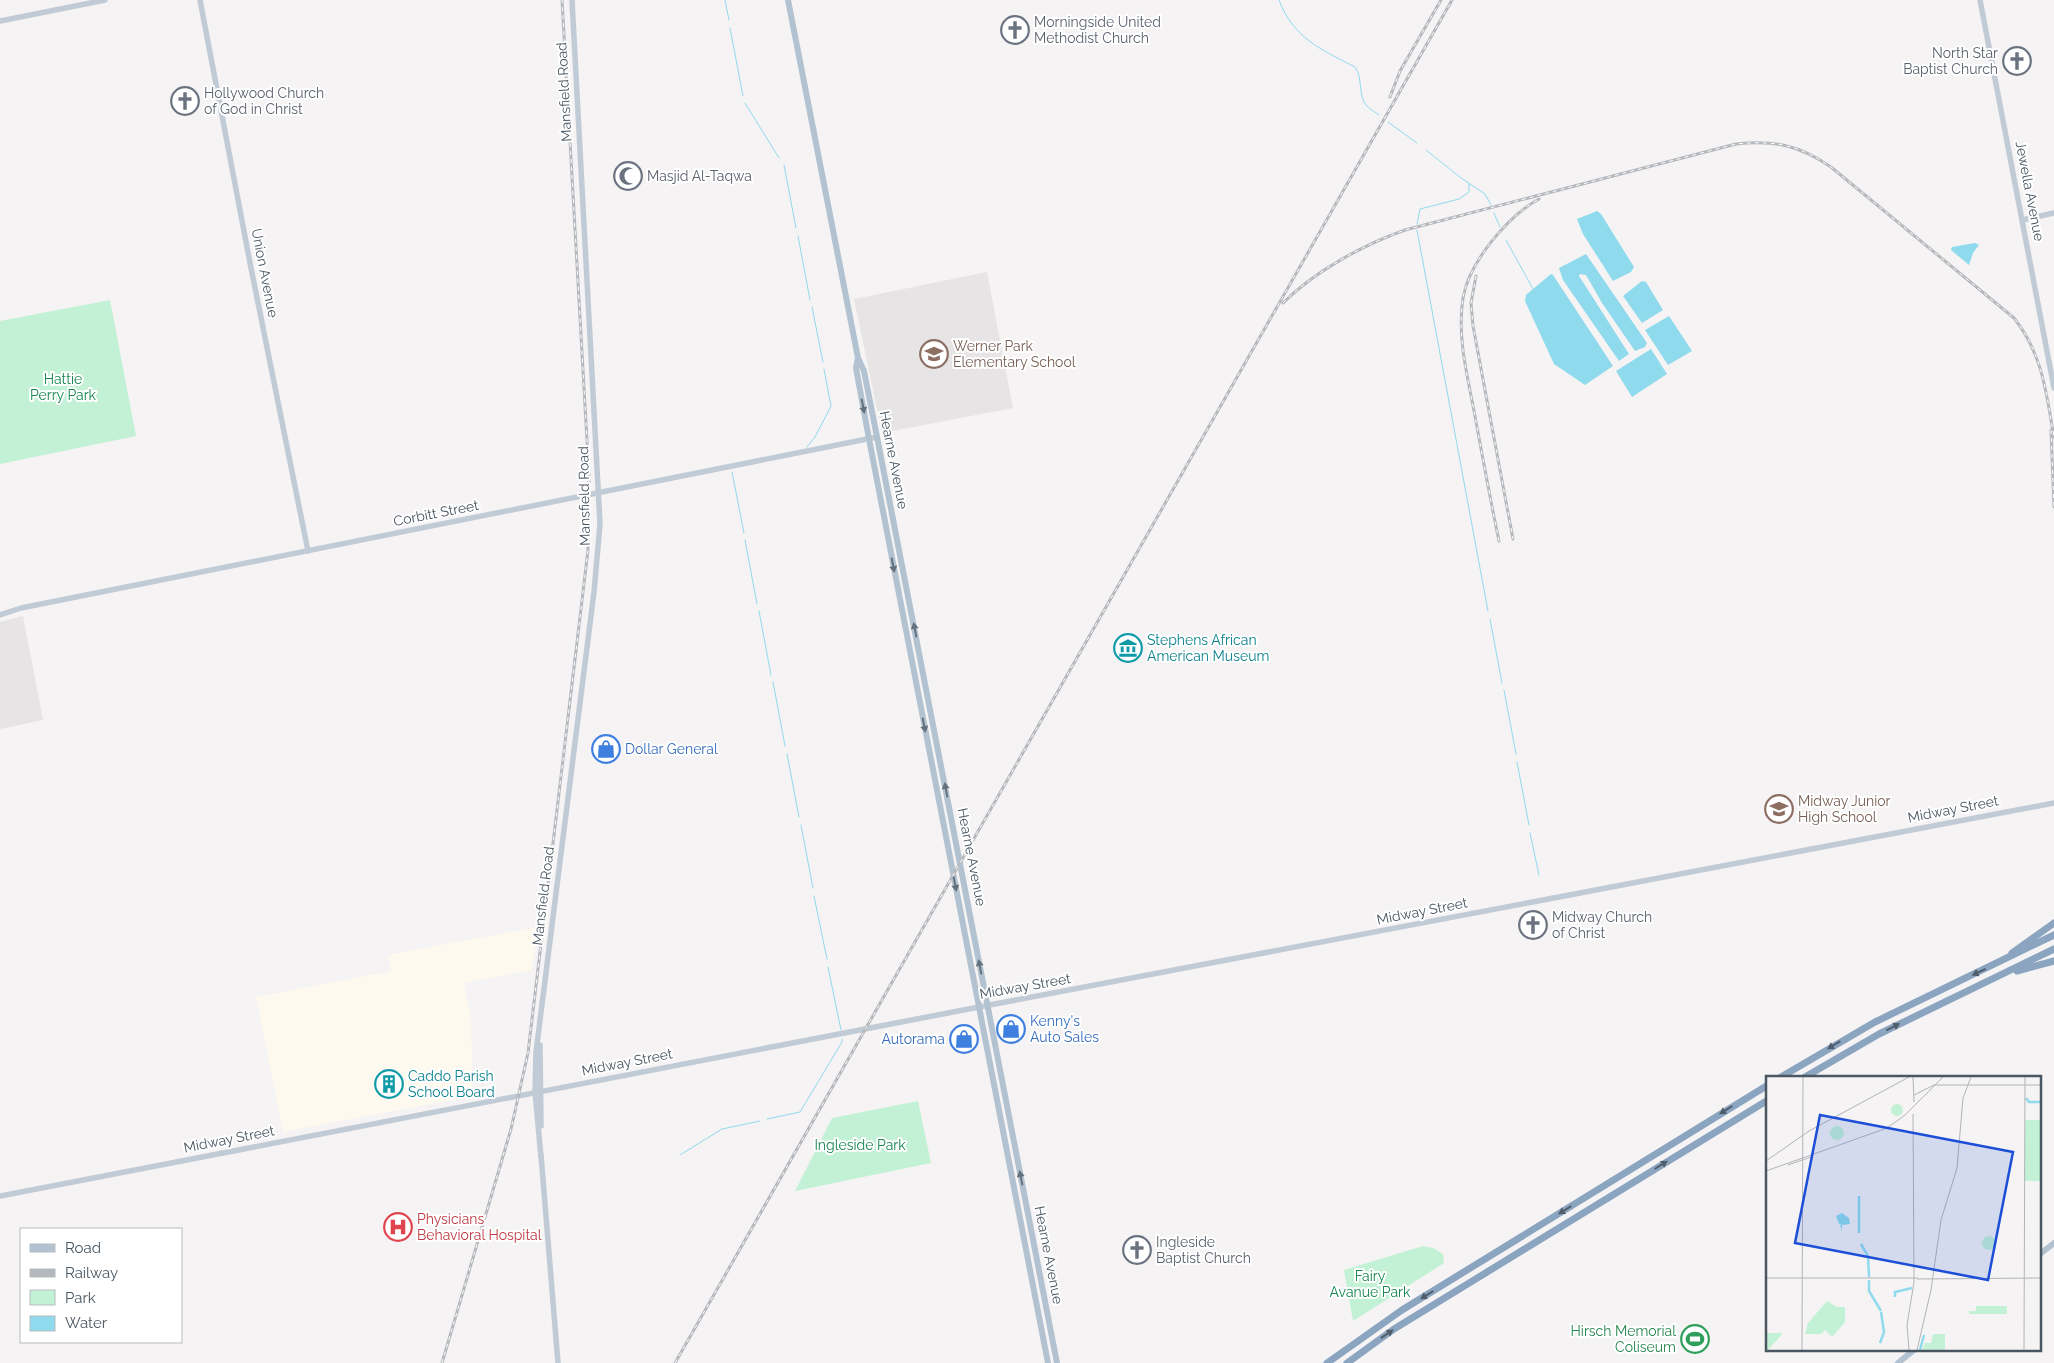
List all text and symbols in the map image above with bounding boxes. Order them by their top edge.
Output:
place label: Morningside United Methodist Church [1034,14,1161,46]
church icon: Morningside United Methodist Church [1000,15,1030,45]
street label: Mansfield Road [553,42,575,142]
place label: North Star Baptist Church [1903,45,1998,77]
church icon: North Star Baptist Church [2002,46,2032,76]
place label: Hollywood Church of God in Christ [204,85,324,117]
church icon: Hollywood Church of God in Christ [170,86,200,116]
street label: Jewella Avenue [2012,140,2048,242]
mosque icon: Masjid Al-Taqwa [613,161,643,191]
place label: Masjid Al-Taqwa [647,168,752,184]
street label: Union Avenue [249,227,281,319]
place label: Werner Park Elementary School [953,338,1076,370]
school or university icon: Werner Park Elementary School [919,339,949,369]
park label: Hattie Perry Park [30,371,97,403]
one-way arrow [859,398,867,414]
street label: Hearne Avenue [877,410,911,510]
street label: Mansfield Road [575,446,593,546]
street label: Corbitt Street [392,497,480,529]
one-way arrow [890,558,898,574]
one-way arrow [911,623,919,638]
place label: Stephens African American Museum [1147,632,1269,664]
museum icon: Stephens African American Museum [1113,633,1143,663]
one-way arrow [921,717,929,733]
shop icon: Dollar General [591,734,621,764]
place label: Dollar General [625,741,718,757]
one-way arrow [942,782,950,797]
street label: Midway Street [1906,792,2000,826]
place label: Midway Junior High School [1798,793,1891,825]
school or university icon: Midway Junior High School [1764,794,1794,824]
street label: Hearne Avenue [955,807,989,907]
street label: Mansfield Road [529,846,557,946]
one-way arrow [952,877,960,893]
street label: Midway Street [1375,894,1469,928]
place label: Midway Church of Christ [1552,909,1652,941]
church icon: Midway Church of Christ [1518,910,1548,940]
one-way arrow [976,958,984,974]
one-way arrow [1972,968,1986,976]
street label: Midway Street [978,970,1072,1002]
place label: Kenny's Auto Sales [1030,1013,1099,1045]
shop icon: Kenny's Auto Sales [996,1014,1026,1044]
one-way arrow [1885,1023,1900,1031]
shop icon: Autorama [949,1024,979,1054]
place label: Autorama [881,1031,945,1047]
one-way arrow [1827,1040,1840,1049]
street label: Midway Street [580,1045,674,1079]
place label: Caddo Parish School Board [408,1068,495,1100]
building icon: Caddo Parish School Board [374,1069,404,1099]
inset map [1766,1076,2042,1350]
one-way arrow [1720,1106,1733,1115]
street label: Midway Street [182,1122,276,1156]
park label: Ingleside Park [814,1137,906,1153]
one-way arrow [1655,1161,1668,1170]
one-way arrow [1017,1170,1025,1185]
street label: Hearne Avenue [1032,1205,1066,1305]
one-way arrow [1558,1205,1571,1214]
place label: Physicians Behavioral Hospital [417,1211,542,1243]
hospital icon: Physicians Behavioral Hospital [383,1212,413,1242]
legend [20,1228,182,1343]
place label: Ingleside Baptist Church [1156,1234,1251,1266]
church icon: Ingleside Baptist Church [1122,1235,1152,1265]
text: Road [65,1239,101,1257]
text: Railway [65,1264,118,1282]
park label: Fairy Avanue Park [1330,1268,1411,1300]
text: Park [65,1289,96,1307]
one-way arrow [1420,1291,1433,1300]
text: Water [65,1314,108,1332]
place label: Hirsch Memorial Coliseum [1571,1323,1676,1355]
sports icon: Hirsch Memorial Coliseum [1680,1324,1710,1354]
one-way arrow [1380,1330,1393,1339]

